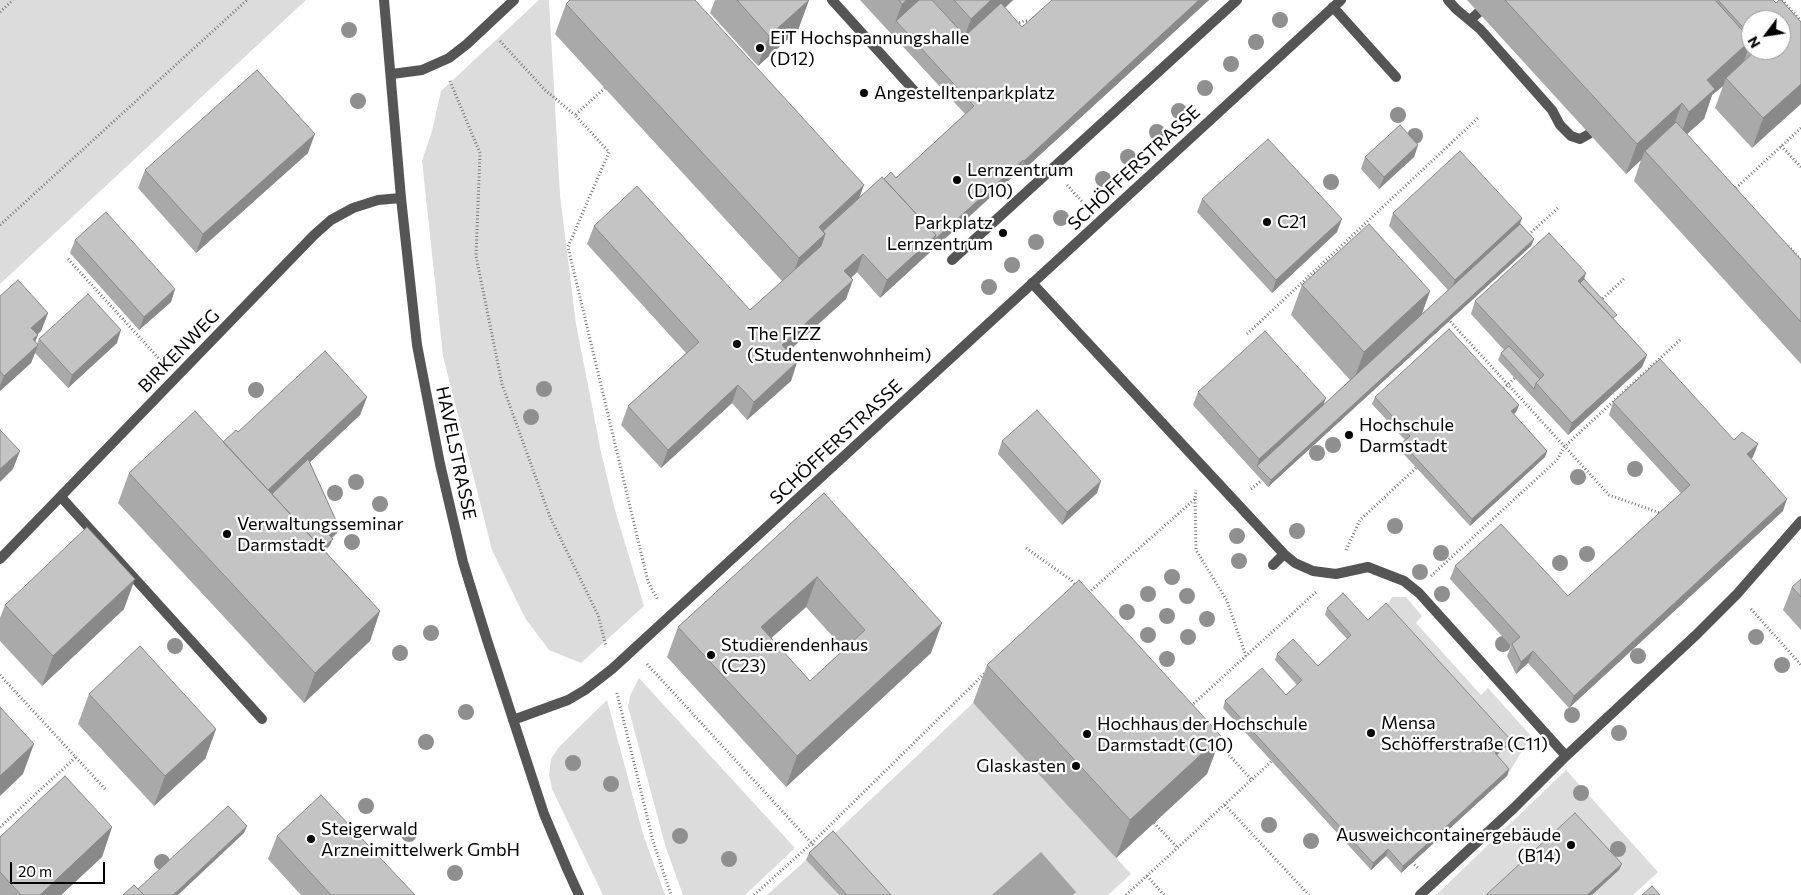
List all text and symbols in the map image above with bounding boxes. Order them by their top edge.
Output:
north arrow [1741,10,1791,60]
place label: EiT Hochspannungshalle (D12) [770,27,969,70]
text: N [1744,34,1764,51]
marker: EiT Hochspannungshalle (D12) [754,42,766,54]
place label: Angestelltenparkplatz [874,82,1055,104]
marker: Angestelltenparkplatz [858,87,870,99]
street label: SCHÖFFERSTRASSE [1064,101,1204,235]
place label: Lernzentrum (D10) [967,159,1073,202]
marker: Lernzentrum (D10) [951,174,963,186]
place label: C21 [1277,211,1307,233]
place label: Parkplatz Lernzentrum [887,212,993,254]
marker: C21 [1261,216,1273,228]
marker: Parkplatz Lernzentrum [997,227,1009,239]
street label: BIRKENWEG [134,305,224,397]
place label: The FIZZ (Studentenwohnheim) [747,323,931,366]
marker: The FIZZ (Studentenwohnheim) [731,338,743,350]
street label: SCHÖFFERSTRASSE [766,375,906,509]
street label: HAVELSTRASSE [431,384,481,522]
place label: Hochschule Darmstadt [1359,414,1454,456]
marker: Hochschule Darmstadt [1343,429,1355,441]
place label: Verwaltungsseminar Darmstadt [237,513,404,556]
marker: Verwaltungsseminar Darmstadt [221,528,233,540]
place label: Studierendenhaus (C23) [721,634,868,676]
marker: Studierendenhaus (C23) [705,649,717,661]
place label: Mensa Schöfferstraße (C11) [1381,712,1548,754]
place label: Hochhaus der Hochschule Darmstadt (C10) [1097,713,1307,756]
marker: Mensa Schöfferstraße (C11) [1365,727,1377,739]
marker: Hochhaus der Hochschule Darmstadt (C10) [1081,728,1093,740]
place label: Glaskasten [976,755,1066,777]
marker: Glaskasten [1070,760,1082,772]
place label: Steigerwald Arzneimittelwerk GmbH [321,818,520,861]
place label: Ausweichcontainergebäude (B14) [1336,824,1561,866]
marker: Steigerwald Arzneimittelwerk GmbH [305,833,317,845]
marker: Ausweichcontainergebäude (B14) [1565,839,1577,851]
scale bar [12,852,108,884]
text: 20 m [18,862,52,880]

